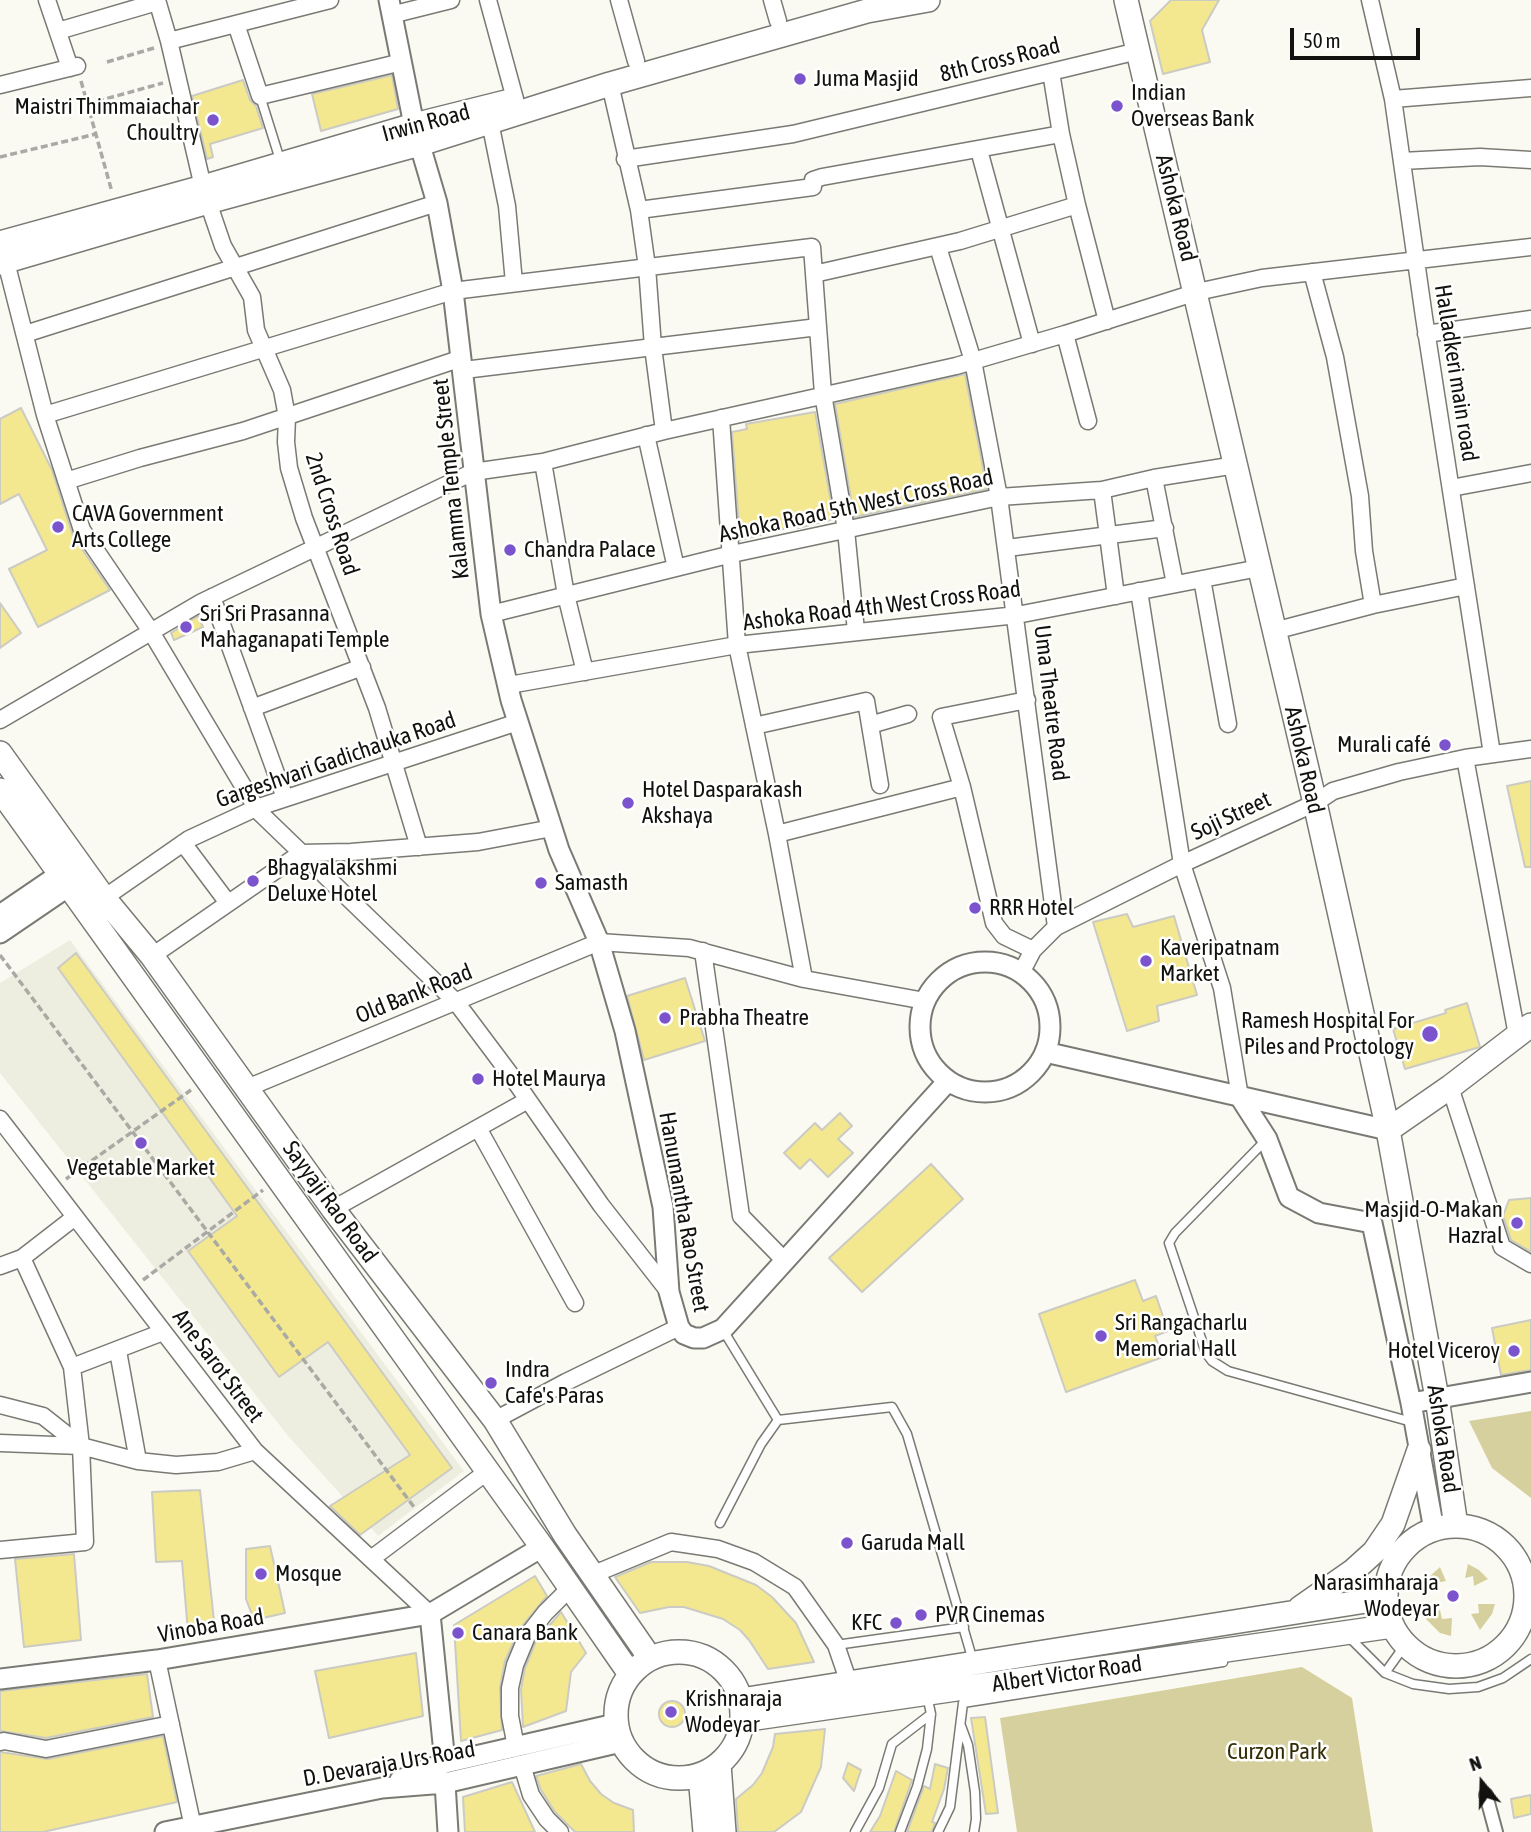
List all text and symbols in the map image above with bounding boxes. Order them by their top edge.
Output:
scale bar [1293,14,1422,58]
text: 50 m [1303,28,1341,52]
street label: 8th Cross Road [937,32,1063,88]
place label: Juma Masjid [814,65,919,93]
marker: Juma Masjid [792,71,808,87]
place label: Indian Overseas Bank [1131,79,1254,133]
place label: Maistri Thimmaiachar Choultry [15,93,199,147]
street label: Irwin Road [379,98,473,148]
marker: Indian Overseas Bank [1109,98,1125,114]
marker: Maistri Thimmaiachar Choultry [205,112,221,128]
street label: Ashoka Road [1149,152,1203,264]
street label: Halladkeri main road [1428,282,1484,464]
street label: Kalamma Temple Street [427,377,475,581]
street label: 2nd Cross Road [299,449,365,579]
street label: Ashoka Road 5th West Cross Road [716,463,996,549]
place label: CAVA Government Arts College [72,500,224,554]
marker: CAVA Government Arts College [50,519,66,535]
place label: Chandra Palace [524,536,656,564]
marker: Chandra Palace [502,542,518,558]
street label: Ashoka Road 4th West Cross Road [742,575,1022,637]
place label: Sri Sri Prasanna Mahaganapati Temple [200,600,390,654]
marker: Sri Sri Prasanna Mahaganapati Temple [178,619,194,635]
street label: Uma Theatre Road [1028,623,1074,783]
street label: Ashoka Road [1278,704,1330,816]
street label: Gargeshvari Gadichauka Road [213,706,459,814]
place label: Murali café [1337,731,1431,759]
marker: Murali café [1437,737,1453,753]
place label: Hotel Dasparakash Akshaya [642,776,803,830]
street label: Soji Street [1187,786,1275,846]
marker: Hotel Dasparakash Akshaya [620,795,636,811]
place label: Bhagyalakshmi Deluxe Hotel [267,854,398,908]
place label: Samasth [555,869,629,897]
marker: Bhagyalakshmi Deluxe Hotel [245,873,261,889]
marker: Samasth [533,875,549,891]
place label: RRR Hotel [989,894,1074,922]
marker: RRR Hotel [967,900,983,916]
place label: Kaveripatnam Market [1160,934,1280,988]
marker: Kaveripatnam Market [1138,953,1154,969]
street label: Old Bank Road [352,958,476,1030]
place label: Prabha Theatre [679,1004,809,1032]
place label: Ramesh Hospital For Piles and Proctology [1241,1007,1414,1061]
marker: Prabha Theatre [657,1010,673,1026]
marker: Ramesh Hospital For Piles and Proctology [1420,1024,1440,1044]
place label: Hotel Maurya [492,1065,606,1093]
marker: Hotel Maurya [470,1071,486,1087]
street label: Hanumantha Rao Street [653,1110,715,1314]
marker: Vegetable Market [133,1135,149,1151]
street label: Sayyaji Rao Road [277,1136,383,1268]
place label: Vegetable Market [67,1154,215,1182]
place label: Masjid-O-Makan Hazral [1364,1196,1503,1250]
marker: Masjid-O-Makan Hazral [1509,1215,1525,1231]
street label: Ane Sarot Street [167,1304,269,1428]
place label: Sri Rangacharlu Memorial Hall [1115,1309,1248,1363]
marker: Sri Rangacharlu Memorial Hall [1093,1328,1109,1344]
place label: Hotel Viceroy [1387,1337,1500,1365]
marker: Hotel Viceroy [1506,1343,1522,1359]
place label: Indra Cafe's Paras [505,1356,604,1410]
marker: Indra Cafe's Paras [483,1375,499,1391]
street label: Ashoka Road [1421,1383,1465,1495]
place label: Garuda Mall [861,1529,965,1557]
marker: Garuda Mall [839,1535,855,1551]
place label: Mosque [275,1560,342,1588]
marker: Mosque [253,1566,269,1582]
place label: Narasimharaja Wodeyar [1313,1569,1439,1623]
marker: Narasimharaja Wodeyar [1445,1588,1461,1604]
place label: PVR Cinemas [935,1601,1045,1629]
street label: Vinoba Road [156,1603,266,1649]
marker: PVR Cinemas [913,1607,929,1623]
place label: KFC [851,1609,882,1637]
marker: KFC [888,1615,904,1631]
place label: Canara Bank [472,1619,578,1647]
marker: Canara Bank [450,1625,466,1641]
street label: Albert Victor Road [990,1650,1144,1698]
place label: Krishnaraja Wodeyar [685,1685,782,1739]
marker: Krishnaraja Wodeyar [663,1704,679,1720]
street label: D. Devaraja Urs Road [301,1735,477,1793]
park label: Curzon Park [1227,1738,1327,1766]
north arrow [1447,1748,1517,1818]
text: N [1466,1751,1484,1775]

